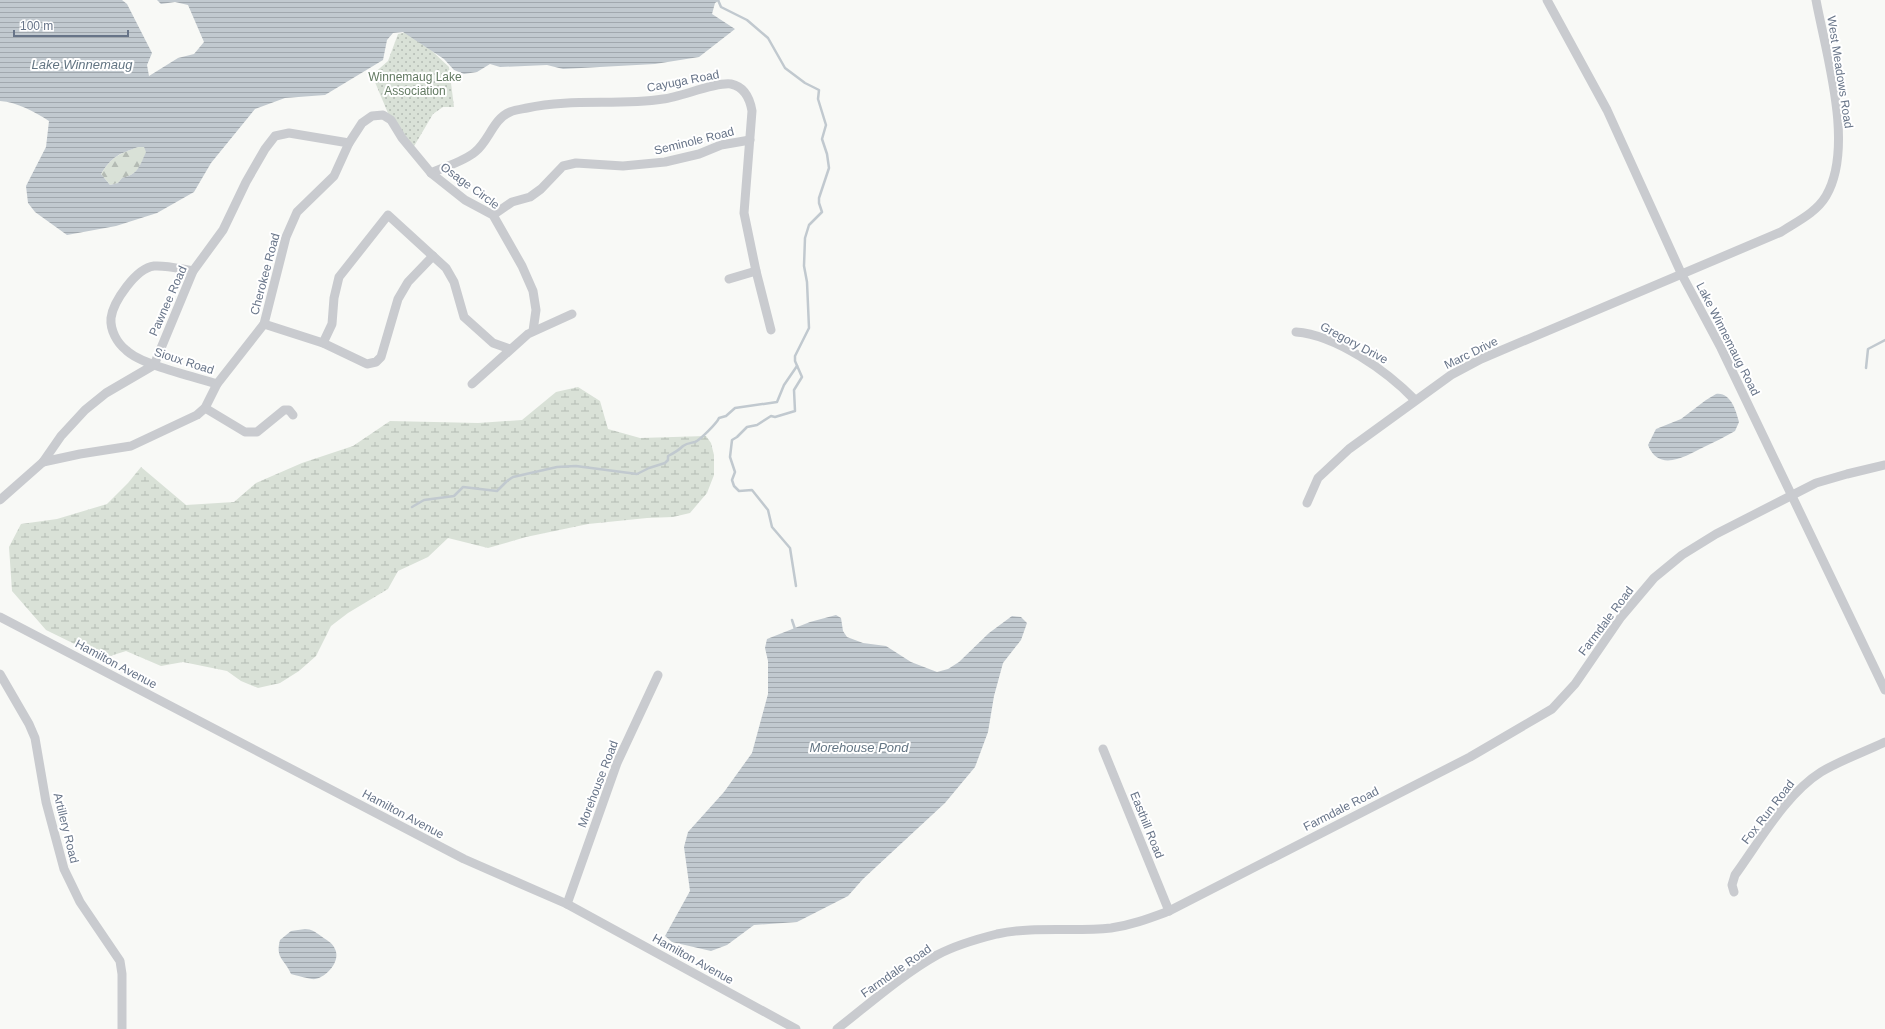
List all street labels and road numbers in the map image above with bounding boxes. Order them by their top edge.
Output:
street label: West Meadows Road [1824,15,1856,129]
street label: Cayuga Road [646,67,720,95]
street label: Seminole Road [652,124,736,158]
street label: Osage Circle [438,160,502,212]
street label: Cherokee Road [247,232,283,316]
street label: Pawnee Road [146,264,190,338]
street label: Lake Winnemaug Road [1693,280,1763,398]
street label: Gregory Drive [1318,319,1391,367]
street label: Marc Drive [1442,334,1500,372]
street label: Sioux Road [152,345,216,377]
street label: Farmdale Road [1576,584,1636,658]
street label: Hamilton Avenue [73,637,160,692]
street label: Morehouse Road [575,739,621,829]
street label: Fox Run Road [1739,777,1797,847]
street label: Farmdale Road [1301,784,1381,834]
street label: Hamilton Avenue [360,787,447,842]
street label: Easthill Road [1127,790,1167,860]
street label: Artillery Road [50,791,82,865]
street label: Hamilton Avenue [650,931,736,987]
street label: Farmdale Road [858,942,934,1000]

